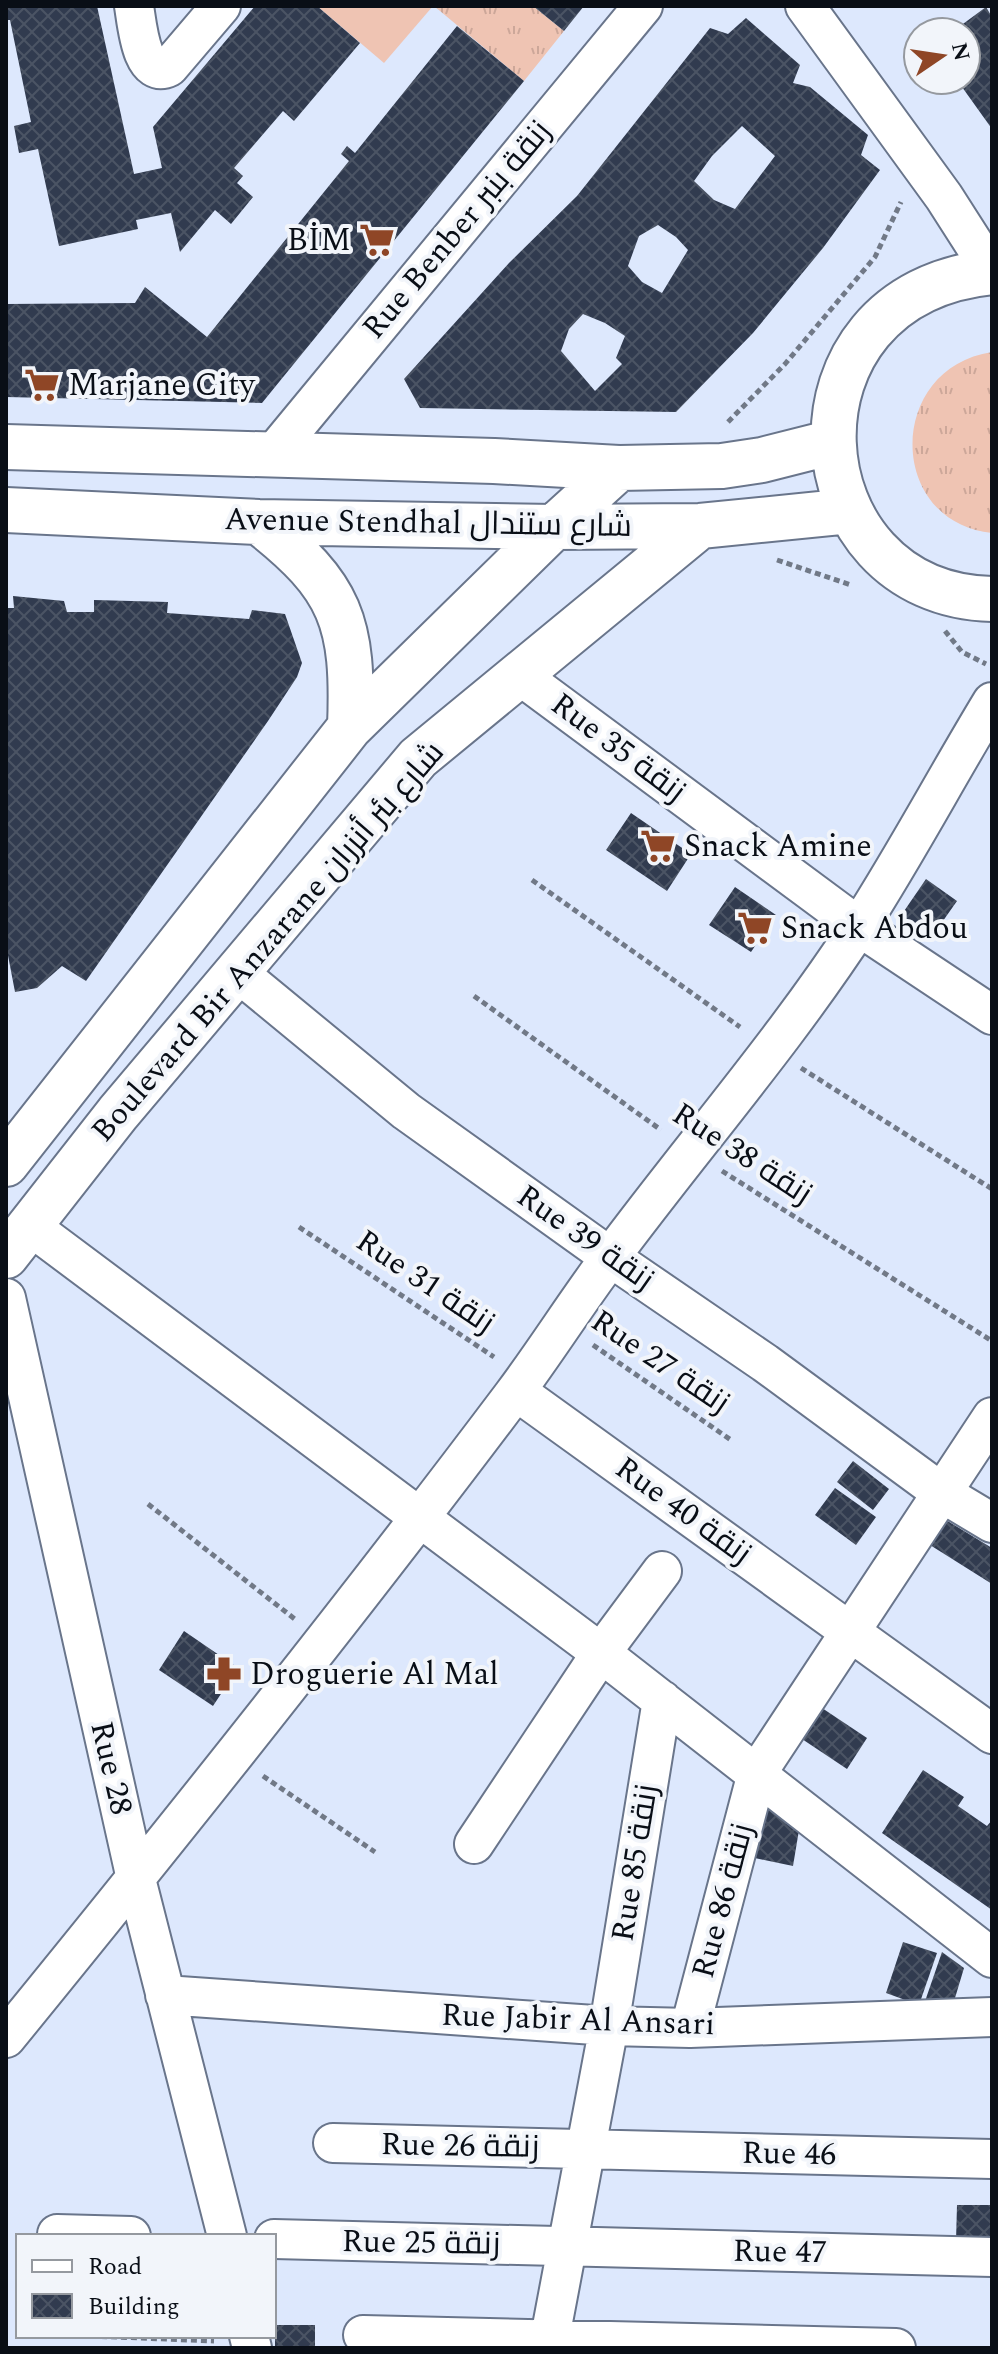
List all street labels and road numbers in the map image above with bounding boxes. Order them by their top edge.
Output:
street label: Rue Benber زنقة بنبر [351,110,563,350]
street label: Avenue Stendhal شارع ستندال [224,495,632,551]
street label: Rue 35 زنقة [540,681,696,815]
street label: Boulevard Bir Anzarane شارع بئر أنزران [80,731,456,1153]
street label: Rue 38 زنقة [662,1090,822,1218]
street label: Rue 39 زنقة [506,1172,664,1304]
street label: Rue 31 زنقة [346,1217,504,1347]
street label: Rue 27 زنقة [581,1297,739,1427]
street label: Rue 40 زنقة [604,1445,762,1577]
street label: Rue 28 [76,1716,146,1820]
street label: Rue 85 زنقة [598,1781,672,1945]
street label: Rue 86 زنقة [679,1818,767,1984]
street label: Rue Jabir Al Ansari [440,1991,716,2049]
street label: Rue 26 زنقة [380,2120,540,2172]
street label: Rue 46 [741,2129,837,2179]
street label: Rue 25 زنقة [341,2217,501,2269]
street label: Rue 47 [732,2227,828,2277]

